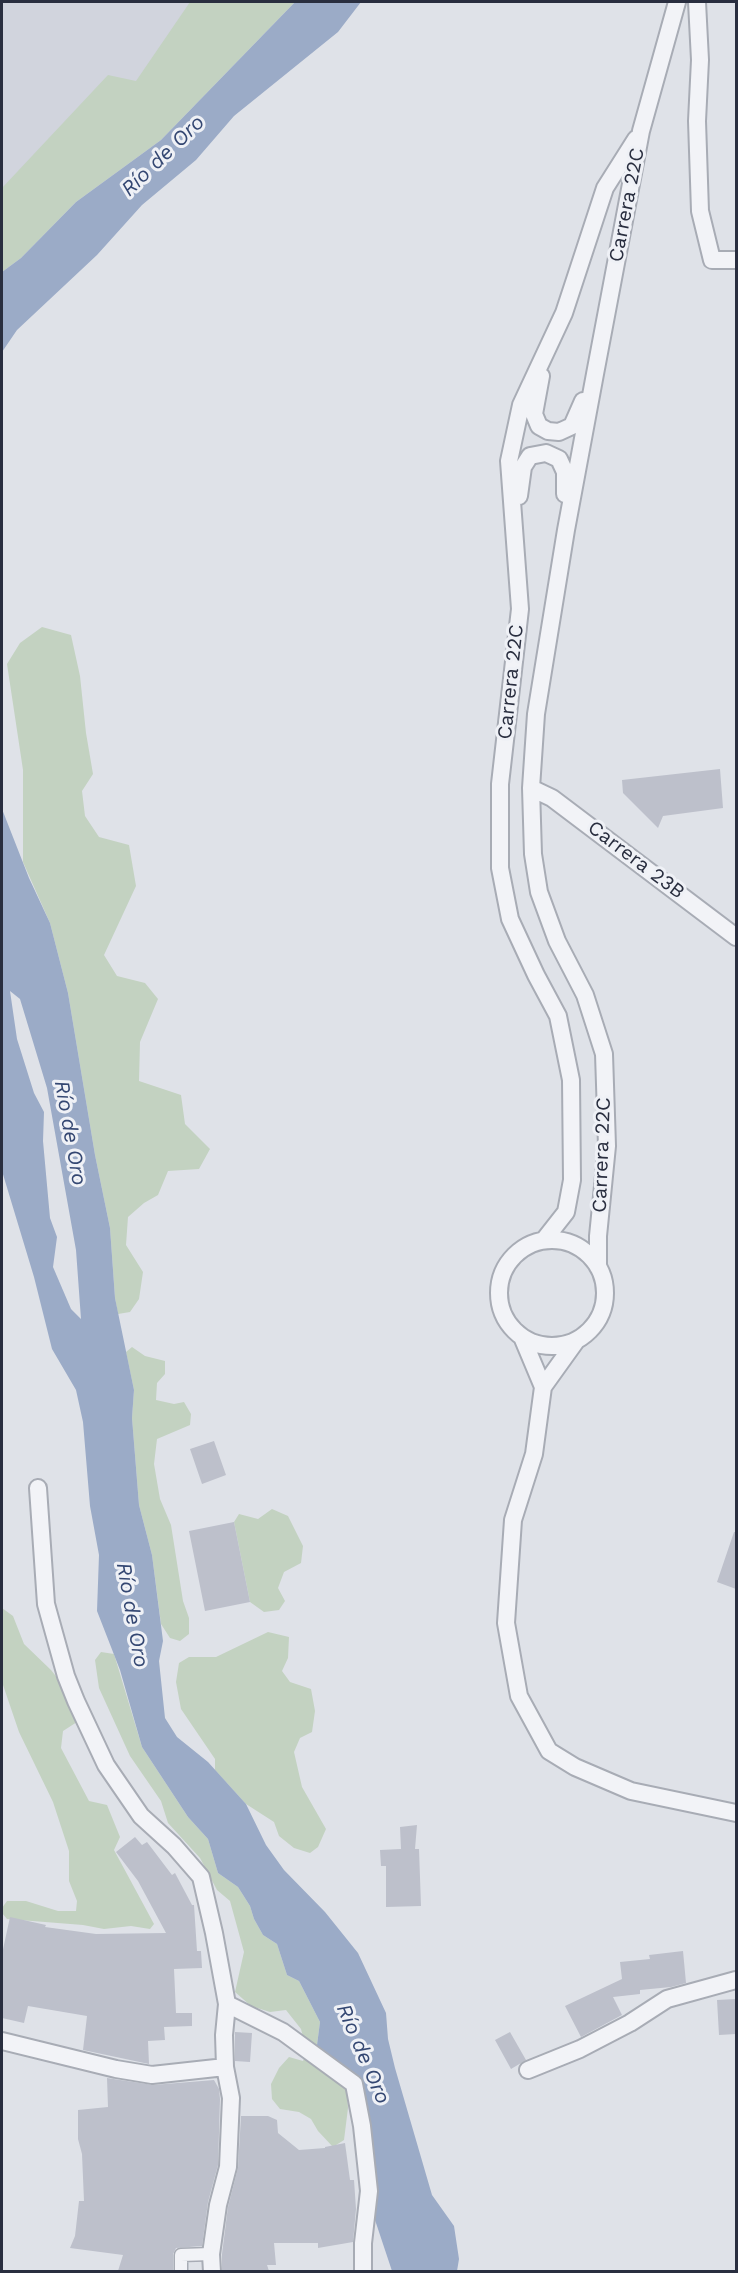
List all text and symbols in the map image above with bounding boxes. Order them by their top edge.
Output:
water label: Río de Oro [116,110,210,202]
street label: Carrera 22C [604,146,650,264]
street label: Carrera 22C [493,623,529,741]
street label: Carrera 23B [583,816,689,904]
water label: Río de Oro [48,1079,92,1187]
street label: Carrera 22C [588,1097,616,1213]
water label: Río de Oro [110,1561,154,1669]
water label: Río de Oro [331,2000,395,2108]

